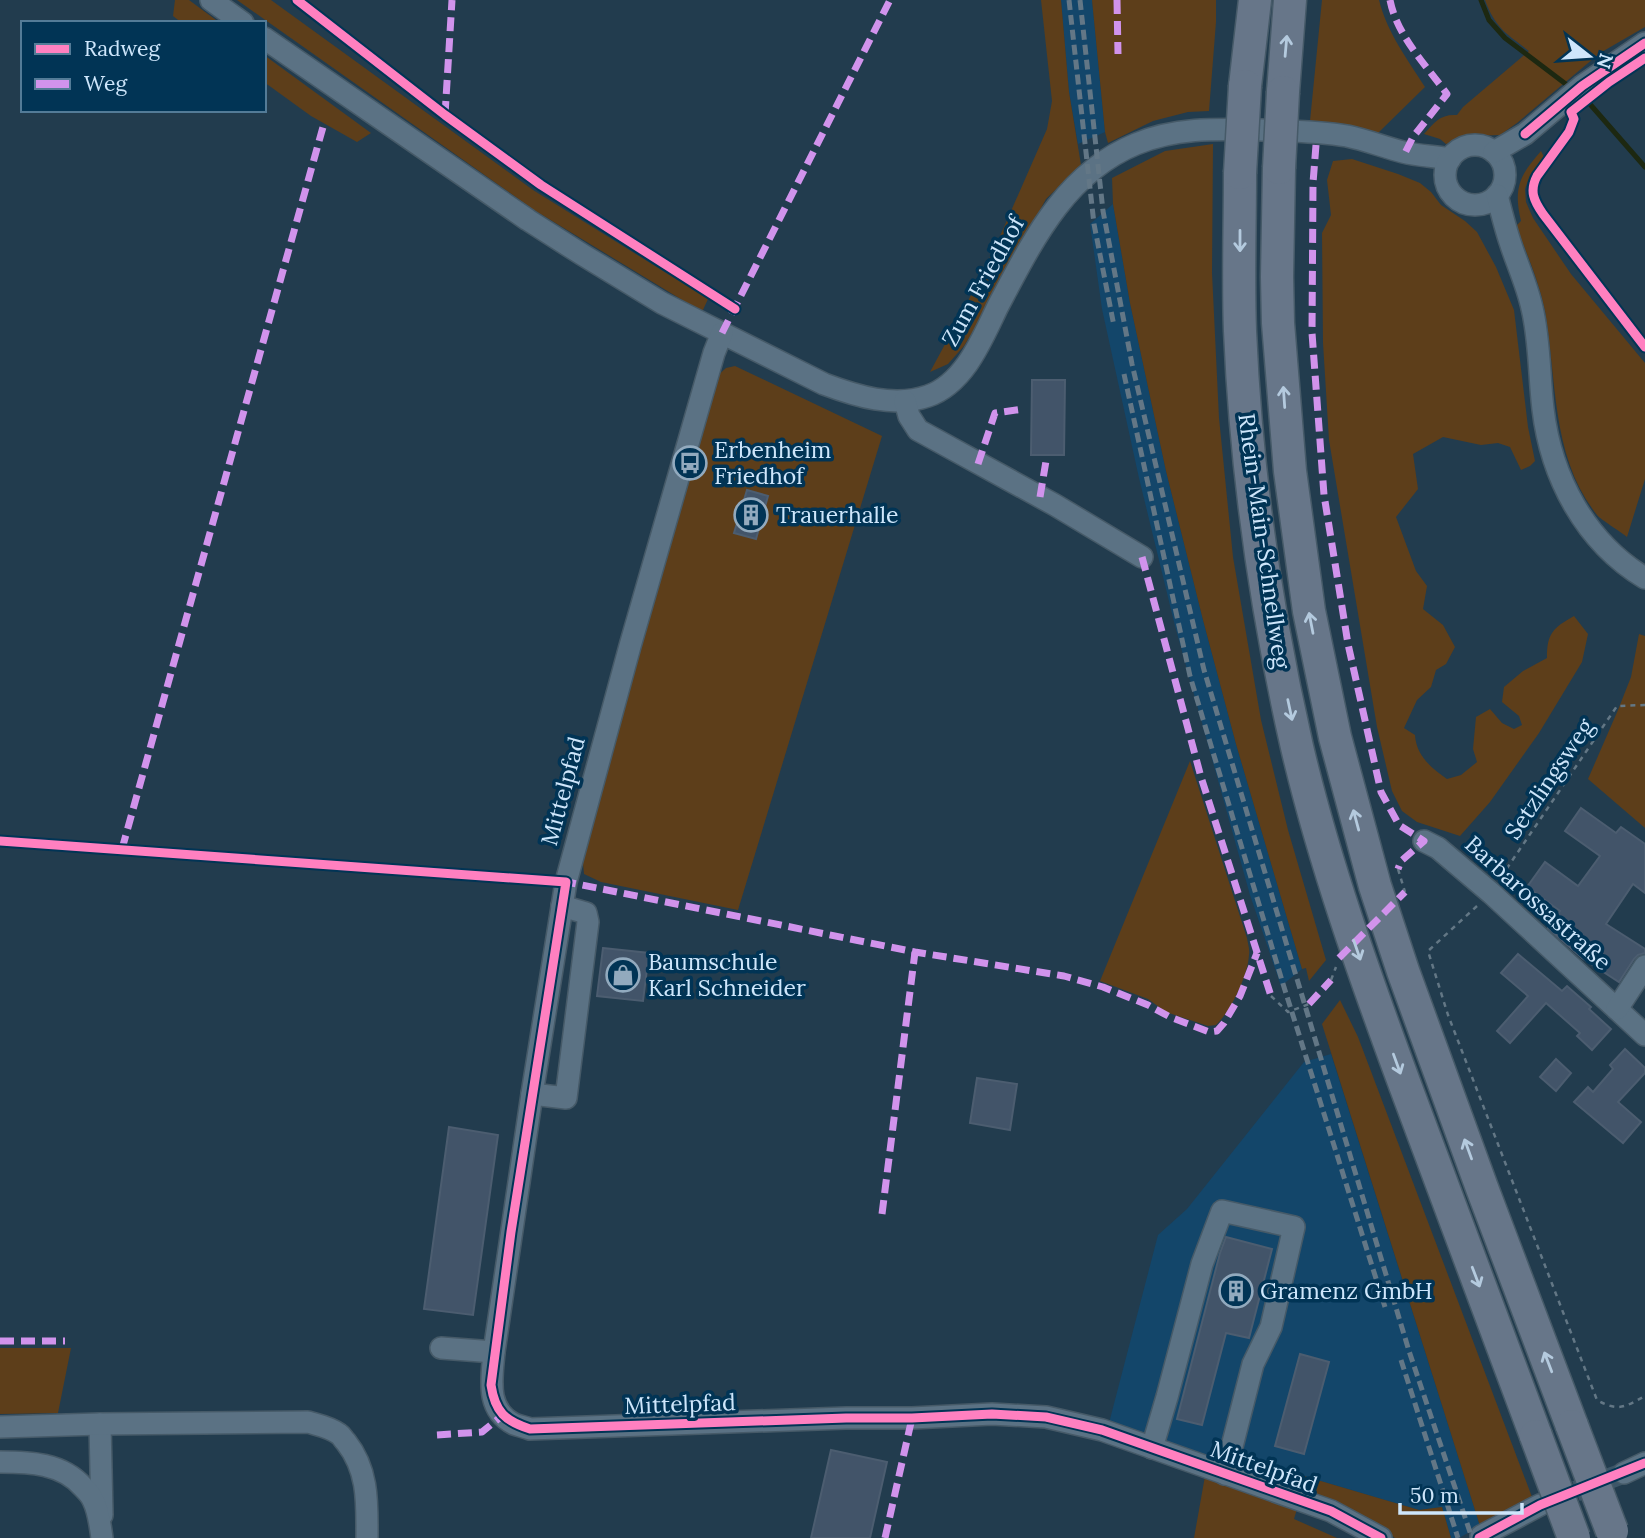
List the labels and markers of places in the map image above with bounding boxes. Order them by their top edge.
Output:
place label: Erbenheim Friedhof [714,435,831,490]
bus stop icon: Erbenheim Friedhof [671,444,709,482]
building icon: Trauerhalle [732,496,770,534]
place label: Trauerhalle [776,500,899,529]
place label: Baumschule Karl Schneider [648,947,806,1002]
shop icon: Baumschule Karl Schneider [604,956,642,994]
building icon: Gramenz GmbH [1217,1272,1255,1310]
place label: Gramenz GmbH [1260,1276,1433,1305]

